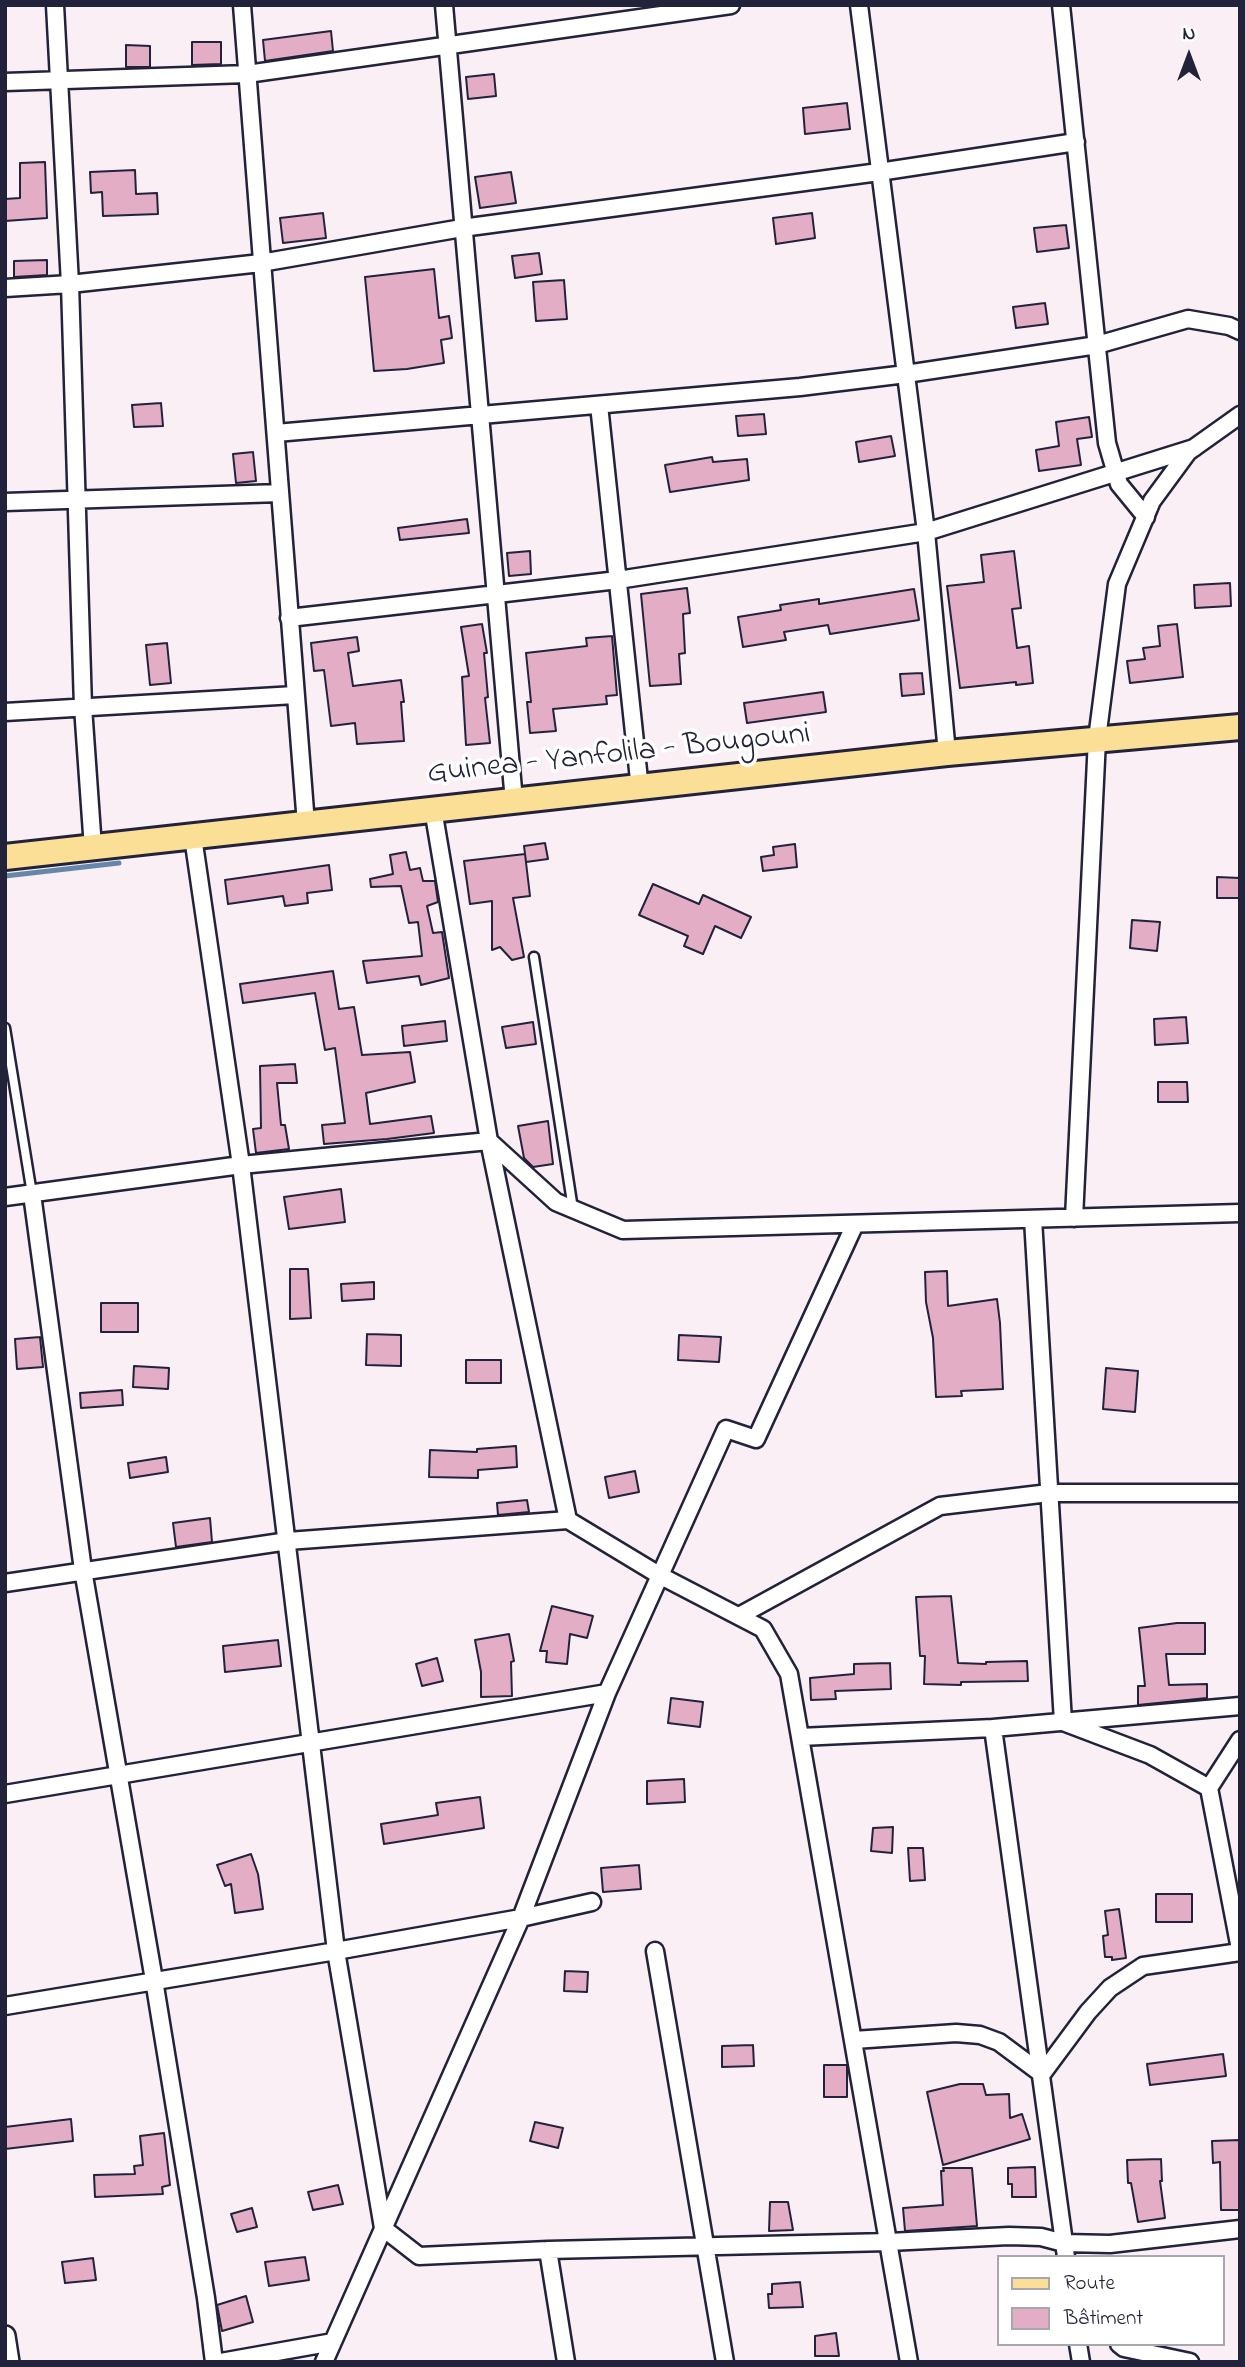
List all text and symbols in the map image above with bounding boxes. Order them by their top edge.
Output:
north arrow [1154,21,1224,91]
text: N [1183,21,1195,48]
street label: Guinea - Yanfolila - Bougouni [426,717,812,795]
legend [996,2255,1224,2346]
text: Route [1064,2269,1115,2299]
text: Bâtiment [1064,2304,1143,2334]

